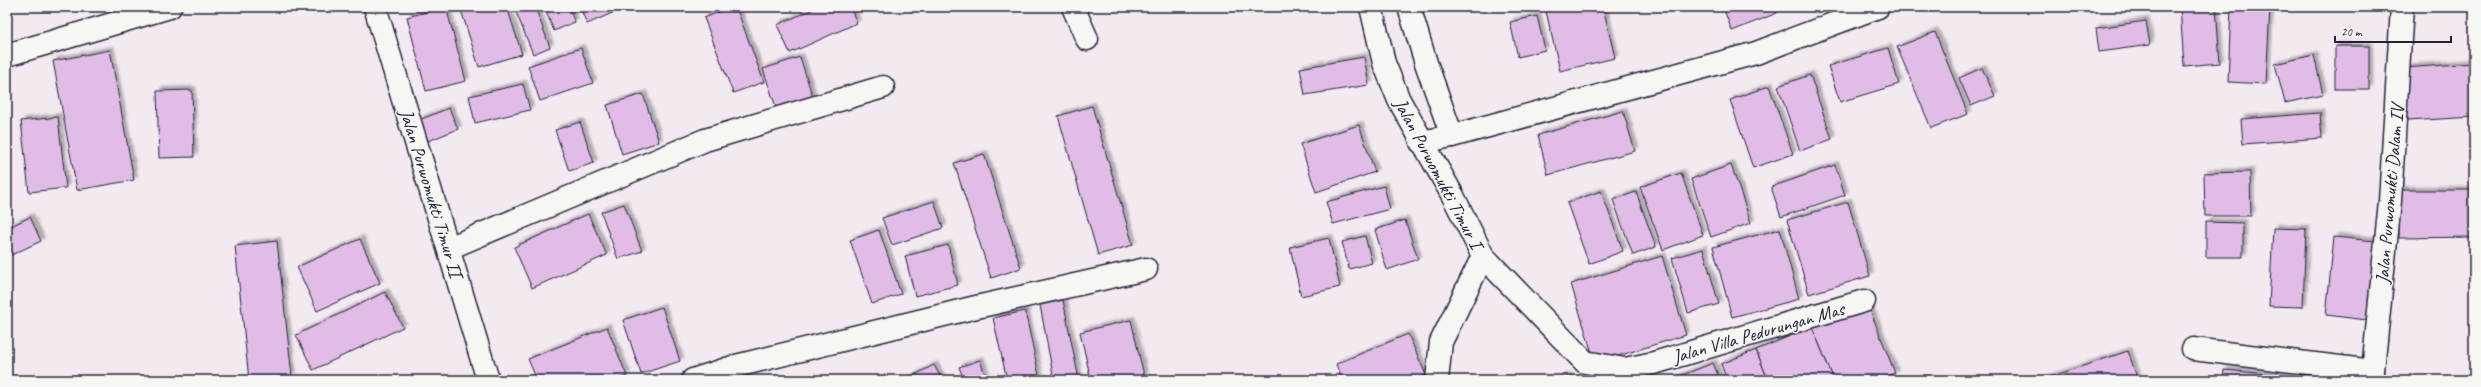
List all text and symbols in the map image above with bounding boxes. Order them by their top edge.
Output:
scale bar [2335,18,2451,44]
text: 20 m [2341,24,2363,40]
street label: Jalan Purwomukti Timur I [1388,93,1490,257]
street label: Jalan Purwomukti Dalam IV [2370,100,2410,286]
street label: Jalan Purwomukti Timur II [394,105,469,285]
street label: Jalan Villa Pedurungan Mas [1669,296,1849,369]

